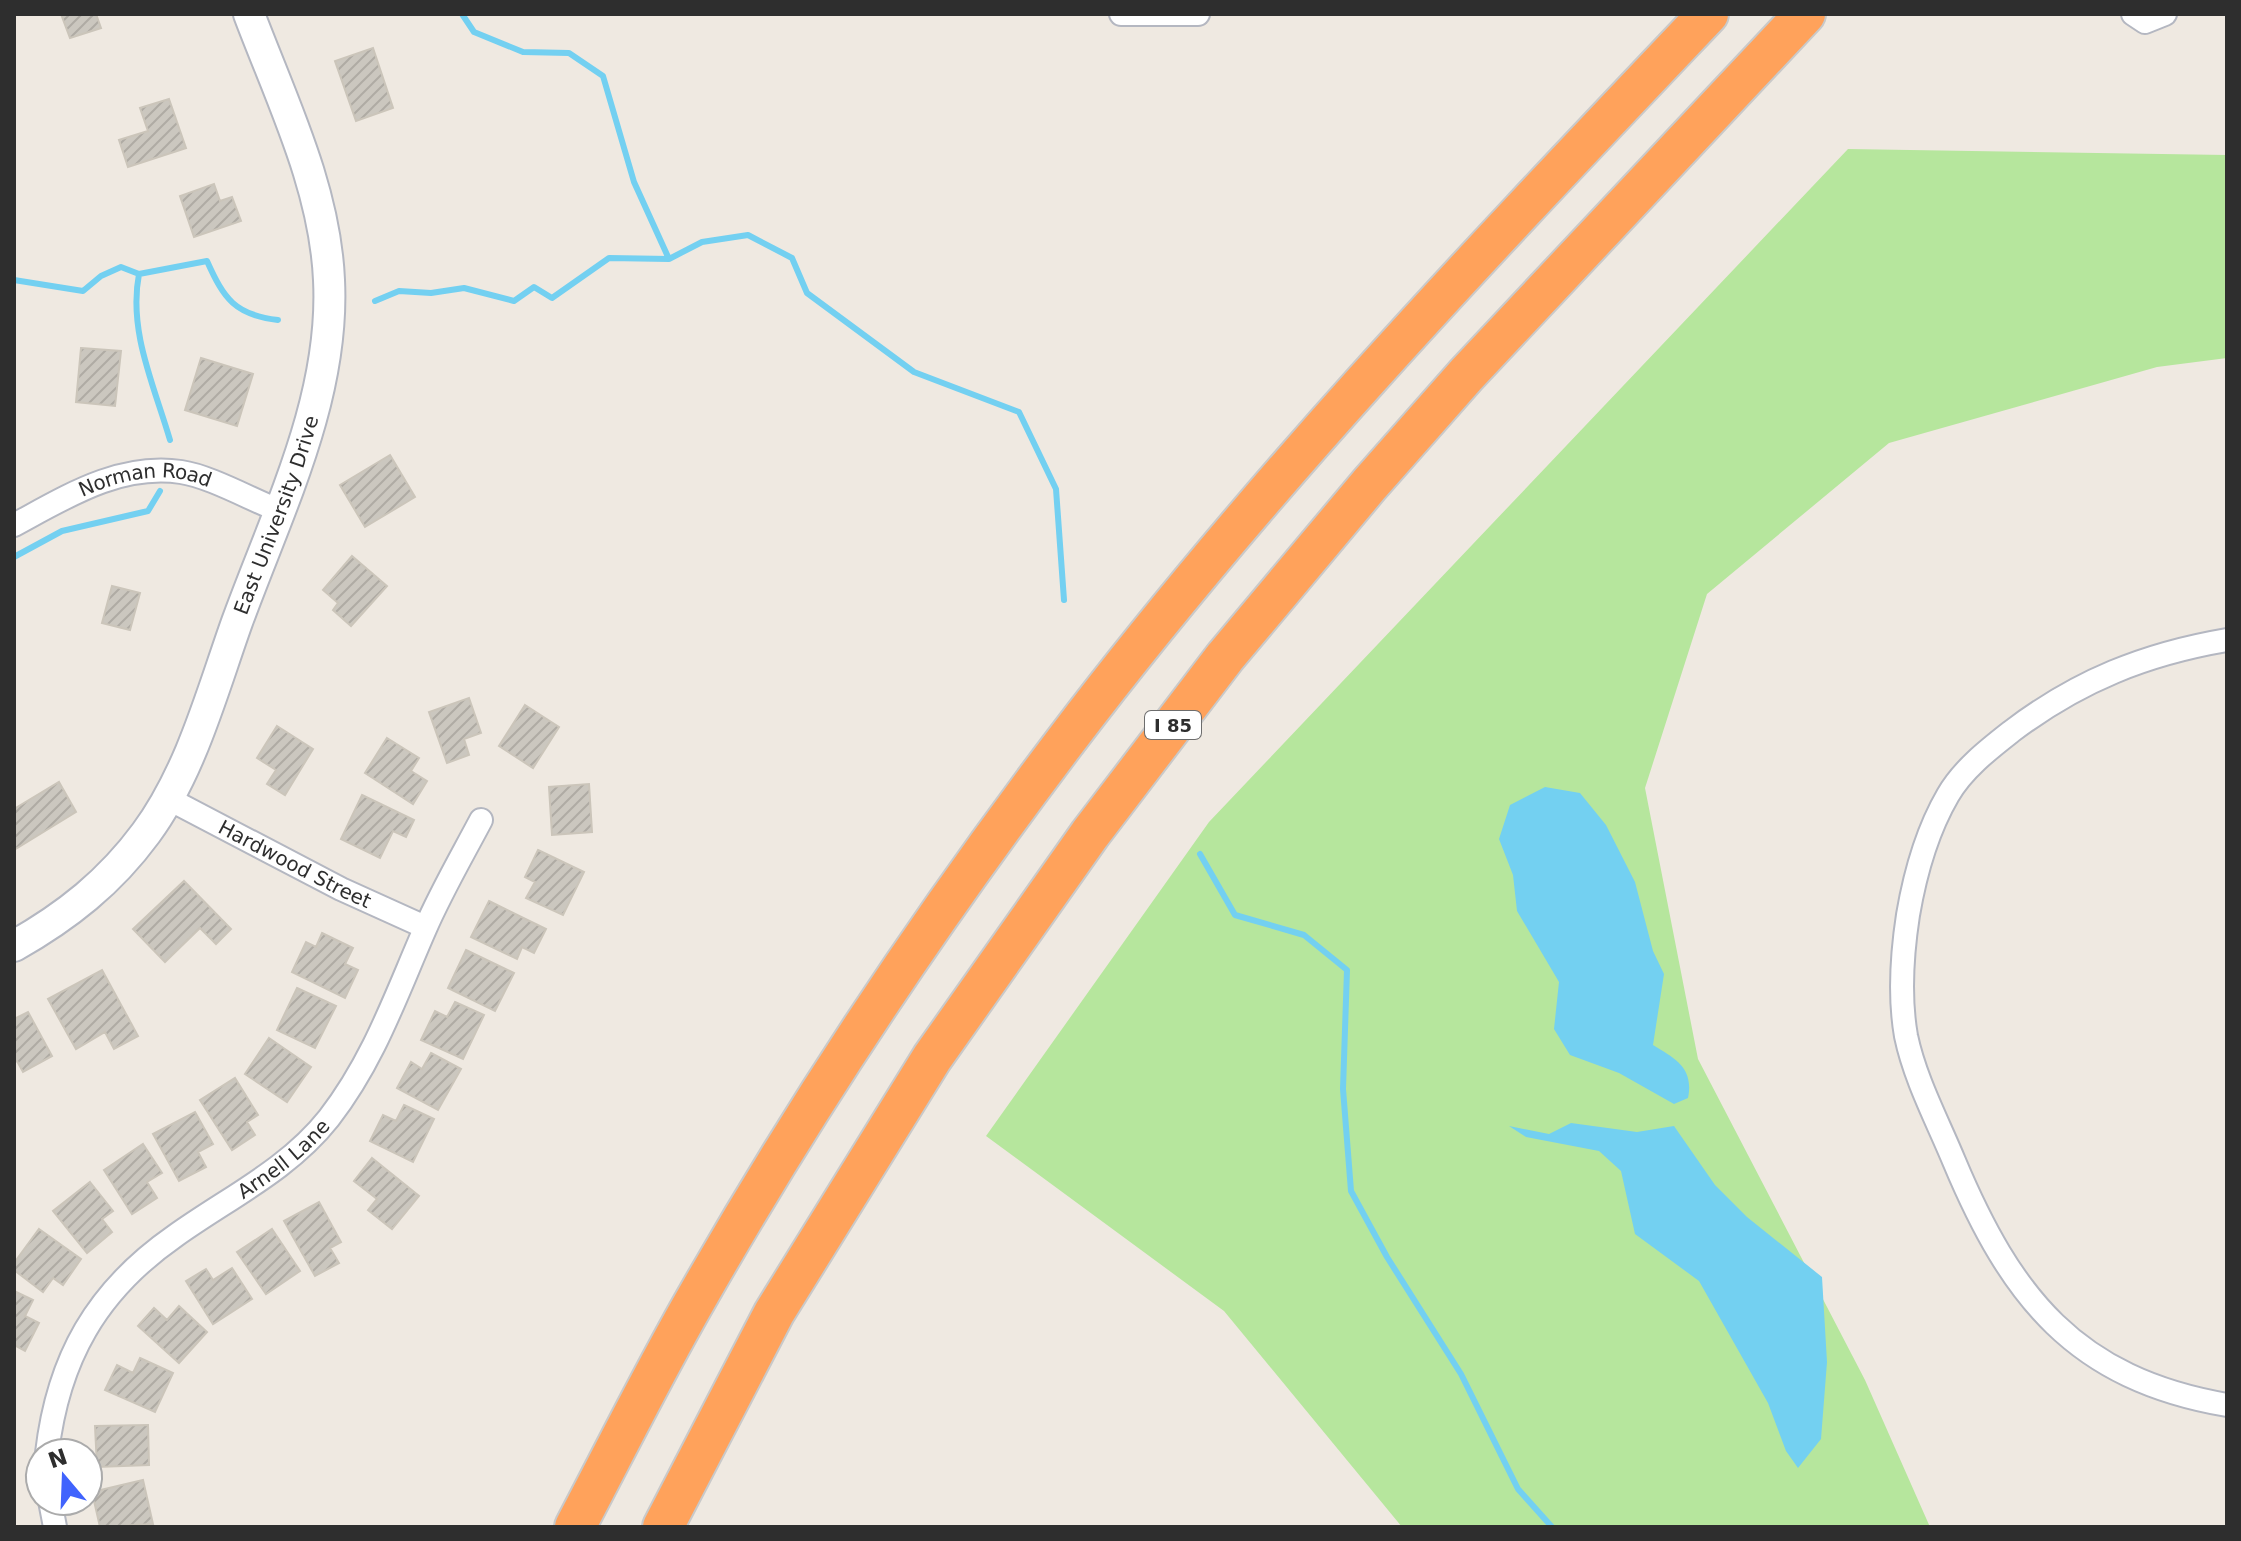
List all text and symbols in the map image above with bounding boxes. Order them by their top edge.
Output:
street label: East University Drive [229,413,323,618]
street label: Norman Road [75,458,215,502]
road number: I 85 [1145,711,1201,739]
street label: Hardwood Street [214,815,375,913]
street label: Arnell Lane [233,1114,335,1204]
north arrow [24,1437,104,1517]
text: N [45,1444,70,1473]

